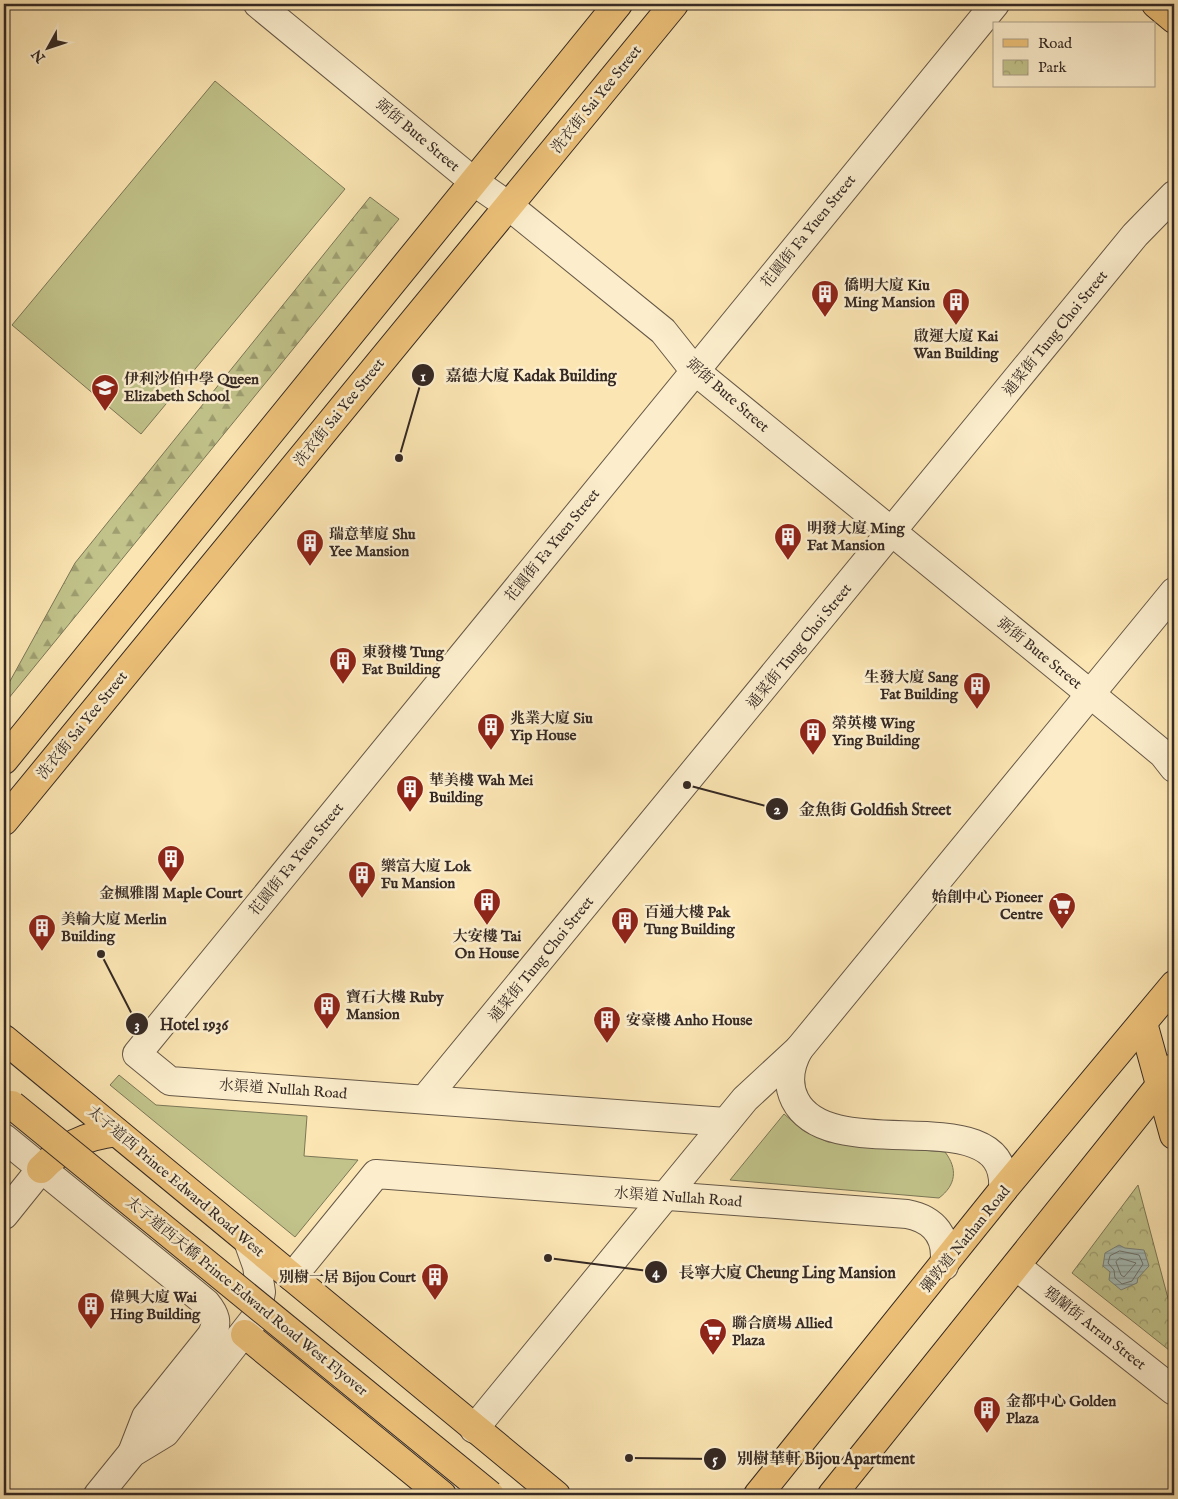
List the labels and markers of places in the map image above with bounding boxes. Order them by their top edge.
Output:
place label: 僑明大廈 Kiu Ming Mansion [844,276,935,312]
building icon: 僑明大廈 Kiu Ming Mansion [810,279,840,318]
building icon: 啟運大廈 Kai Wan Building [941,287,971,326]
place label: 啟運大廈 Kai Wan Building [912,327,999,363]
callout: 嘉德大廈 Kadak Building [410,360,626,391]
place label: 伊利沙伯中學 Queen Elizabeth School [124,370,259,406]
school or university icon: 伊利沙伯中學 Queen Elizabeth School [90,373,120,412]
place label: 明發大廈 Ming Fat Mansion [807,519,905,555]
building icon: 明發大廈 Ming Fat Mansion [773,522,803,561]
place label: 瑞意華廈 Shu Yee Mansion [329,525,416,561]
building icon: 瑞意華廈 Shu Yee Mansion [295,528,325,567]
place label: 東發樓 Tung Fat Building [362,643,445,679]
building icon: 東發樓 Tung Fat Building [328,646,358,685]
place label: 生發大廈 Sang Fat Building [864,668,959,704]
building icon: 生發大廈 Sang Fat Building [962,671,992,710]
place label: 兆業大廈 Siu Yip House [510,709,593,745]
building icon: 兆業大廈 Siu Yip House [476,712,506,751]
place label: 榮英樓 Wing Ying Building [832,714,921,750]
building icon: 榮英樓 Wing Ying Building [798,717,828,756]
place label: 華美樓 Wah Mei Building [429,771,533,807]
building icon: 華美樓 Wah Mei Building [395,774,425,813]
callout: 金魚街 Goldfish Street [764,794,961,825]
building icon: 金楓雅閣 Maple Court [156,844,186,883]
place label: 樂富大廈 Lok Fu Mansion [381,857,472,893]
building icon: 樂富大廈 Lok Fu Mansion [347,860,377,899]
place label: 金楓雅閣 Maple Court [99,884,244,903]
building icon: 大安樓 Tai On House [472,887,502,926]
place label: 始創中心 Pioneer Centre [932,888,1043,924]
supermarket icon: 始創中心 Pioneer Centre [1047,891,1077,930]
place label: 百通大樓 Pak Tung Building [643,903,736,939]
building icon: 百通大樓 Pak Tung Building [610,906,640,945]
place label: 美輪大廈 Merlin Building [61,910,167,946]
building icon: 美輪大廈 Merlin Building [27,913,57,952]
place label: 大安樓 Tai On House [453,927,521,963]
place label: 寶石大樓 Ruby Mansion [346,988,444,1024]
building icon: 寶石大樓 Ruby Mansion [312,991,342,1030]
building icon: 安豪樓 Anho House [592,1005,622,1044]
callout: Hotel 1936 [124,1009,238,1040]
place label: 安豪樓 Anho House [626,1011,752,1030]
callout: 長寧大廈 Cheung Ling Mansion [644,1257,906,1288]
building icon: 別樹一居 Bijou Court [420,1262,450,1301]
place label: 別樹一居 Bijou Court [279,1268,417,1287]
place label: 偉興大廈 Wai Hing Building [110,1288,201,1324]
building icon: 偉興大廈 Wai Hing Building [76,1291,106,1330]
place label: 聯合廣場 Allied Plaza [732,1314,833,1350]
supermarket icon: 聯合廣場 Allied Plaza [698,1317,728,1356]
place label: 金都中心 Golden Plaza [1006,1392,1116,1428]
building icon: 金都中心 Golden Plaza [972,1395,1002,1434]
callout: 別樹華軒 Bijou Apartment [702,1443,925,1474]

